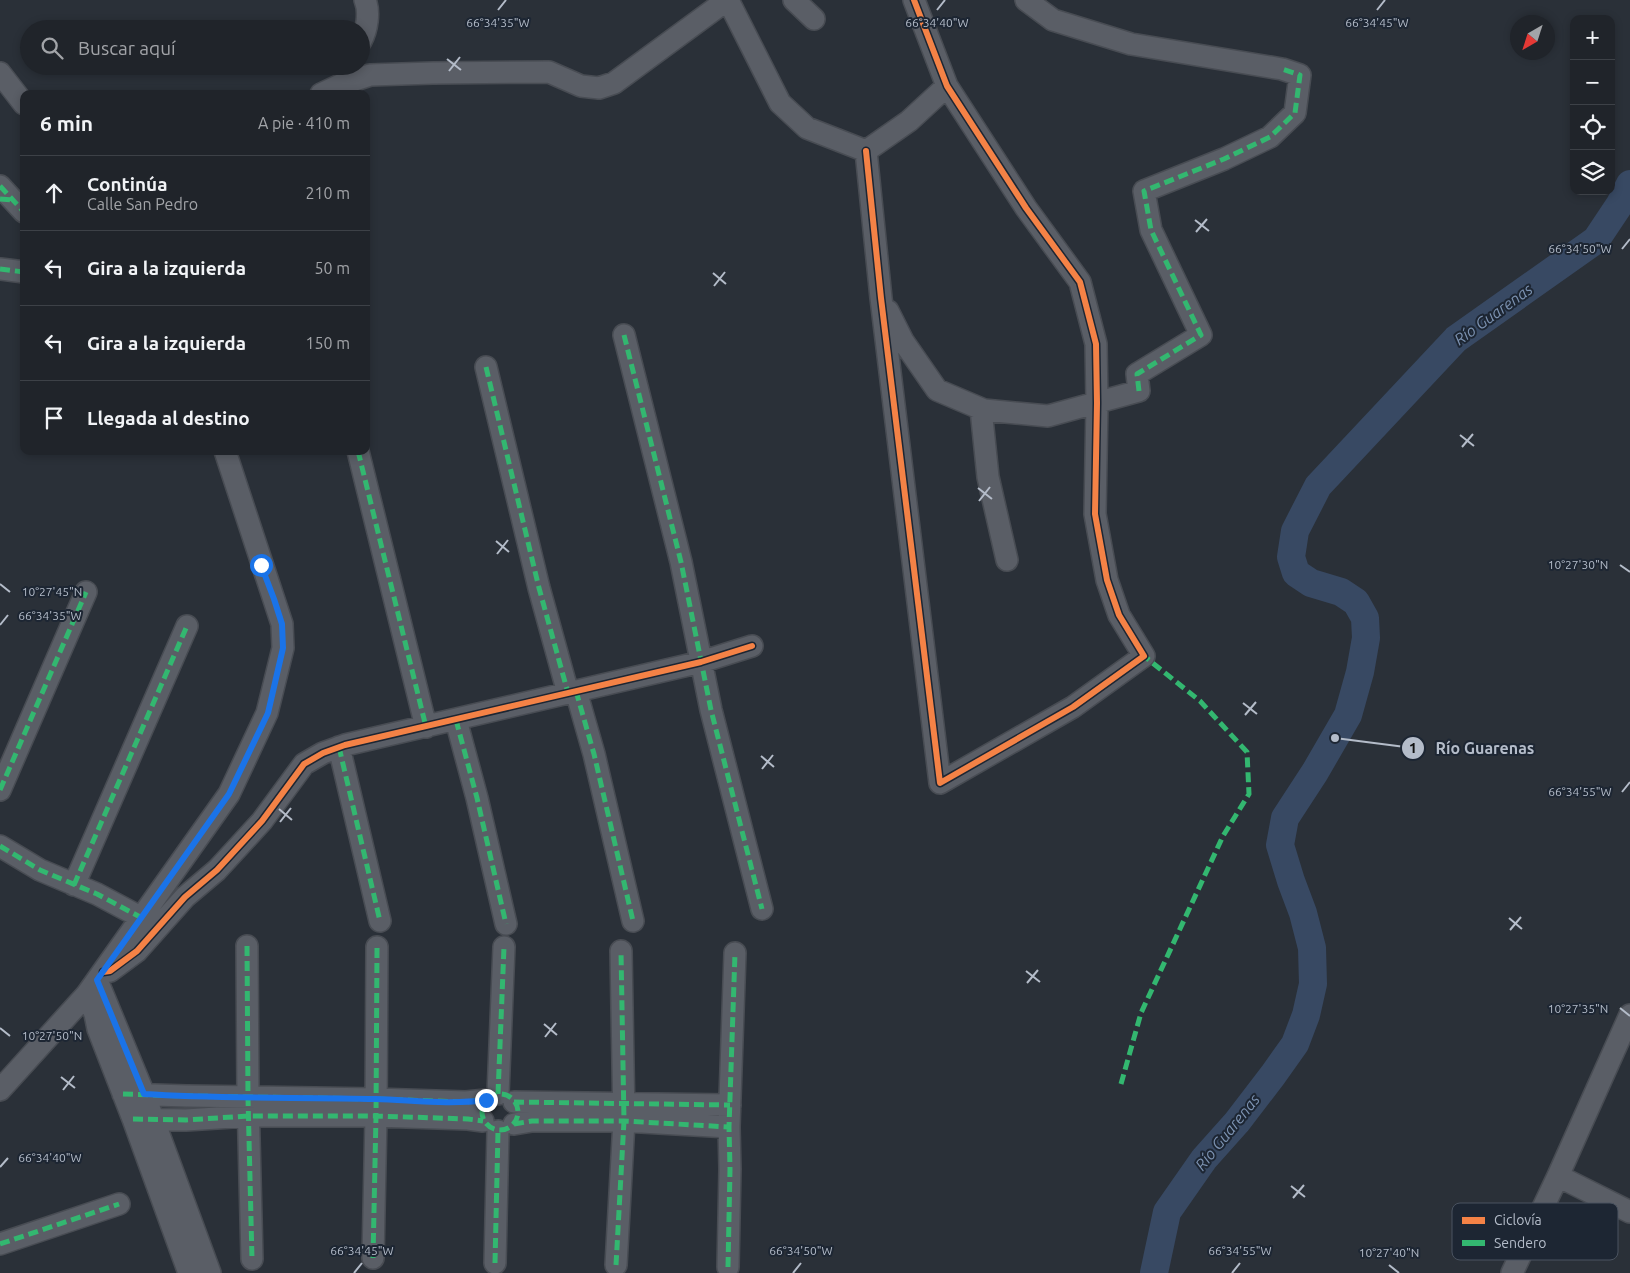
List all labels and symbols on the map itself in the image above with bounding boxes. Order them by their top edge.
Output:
north arrow [1510,15,1555,60]
text: 66°34'35"W [466,16,530,29]
text: 66°34'40"W [905,16,969,29]
text: 66°34'45"W [1345,16,1409,29]
text: 66°34'50"W [1548,242,1612,255]
water label: Río Guarenas [1450,279,1536,348]
route start [250,554,273,577]
text: 10°27'30"N [1548,558,1608,571]
text: 10°27'45"N [22,585,82,598]
text: 66°34'35"W [18,609,82,622]
callout: Río Guarenas [1401,732,1544,763]
text: 1 [1409,739,1417,756]
text: Río Guarenas [1436,739,1534,757]
text: 66°34'55"W [1548,785,1612,798]
text: 10°27'35"N [1548,1002,1608,1015]
text: 10°27'50"N [22,1029,82,1042]
route end [475,1089,498,1112]
water label: Río Guarenas [1191,1090,1263,1174]
text: 66°34'40"W [18,1151,82,1164]
legend [1452,1203,1618,1260]
text: Ciclovía [1494,1212,1542,1228]
text: Sendero [1494,1235,1546,1251]
text: 66°34'45"W [330,1244,394,1257]
text: 66°34'50"W [769,1244,833,1257]
text: 66°34'55"W [1208,1244,1272,1257]
text: 10°27'40"N [1359,1246,1419,1259]

